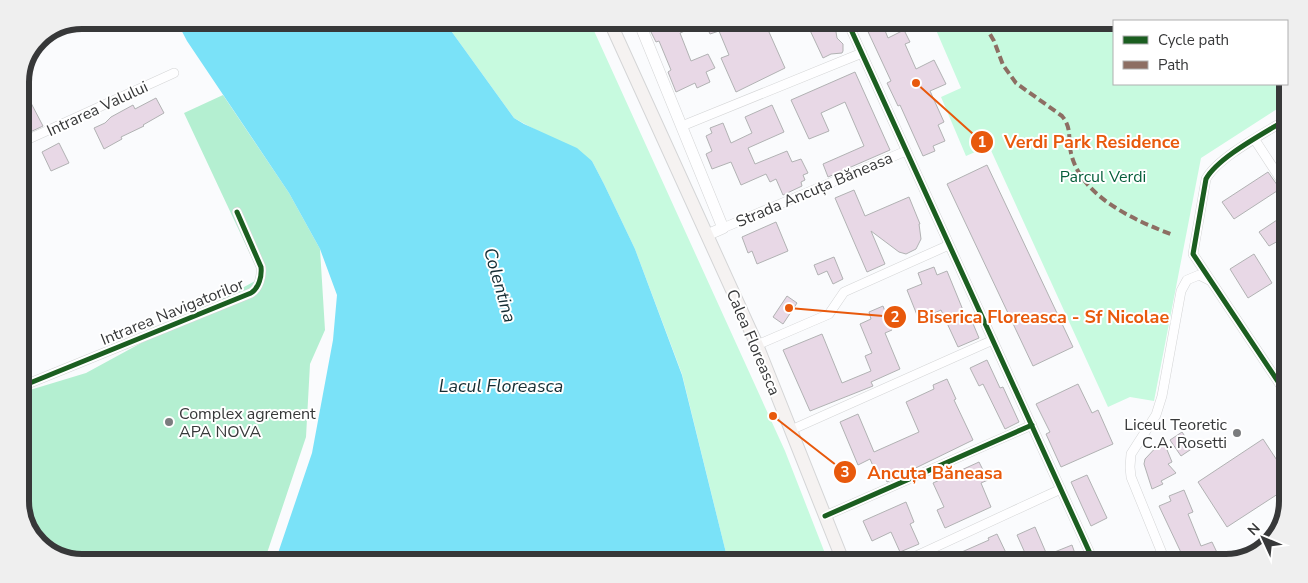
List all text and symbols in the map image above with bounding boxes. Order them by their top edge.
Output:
legend [1113,20,1288,85]
text: Cycle path [1158,30,1229,50]
text: Path [1158,55,1189,75]
street label: Intrarea Valului [43,76,152,142]
callout: Verdi Park Residence [969,125,1190,158]
text: Verdi Park Residence [1003,130,1180,154]
text: 1 [977,132,987,152]
street label: Strada Ancuța Băneasa [733,147,896,233]
park label: Parcul Verdi [1060,166,1146,188]
water label: Colentina [478,245,522,325]
street label: Intrarea Navigatorilor [97,273,248,351]
street label: Calea Floreasca [721,286,785,399]
callout: Biserica Floreasca - Sf Nicolae [882,300,1180,333]
text: Biserica Floreasca - Sf Nicolae [917,305,1169,329]
text: 2 [890,307,900,327]
water label: Lacul Floreasca [439,374,563,398]
place label: Complex agrement APA NOVA [179,403,316,443]
place label: Liceul Teoretic C.A. Rosetti [1124,414,1228,454]
marker: Complex agrement APA NOVA [163,416,175,428]
marker: Liceul Teoretic C.A. Rosetti [1231,427,1243,439]
callout: Ancuța Băneasa [832,456,1013,489]
text: Ancuța Băneasa [867,461,1003,485]
text: 3 [840,462,850,482]
north arrow [1238,513,1288,563]
text: N [1244,519,1264,540]

